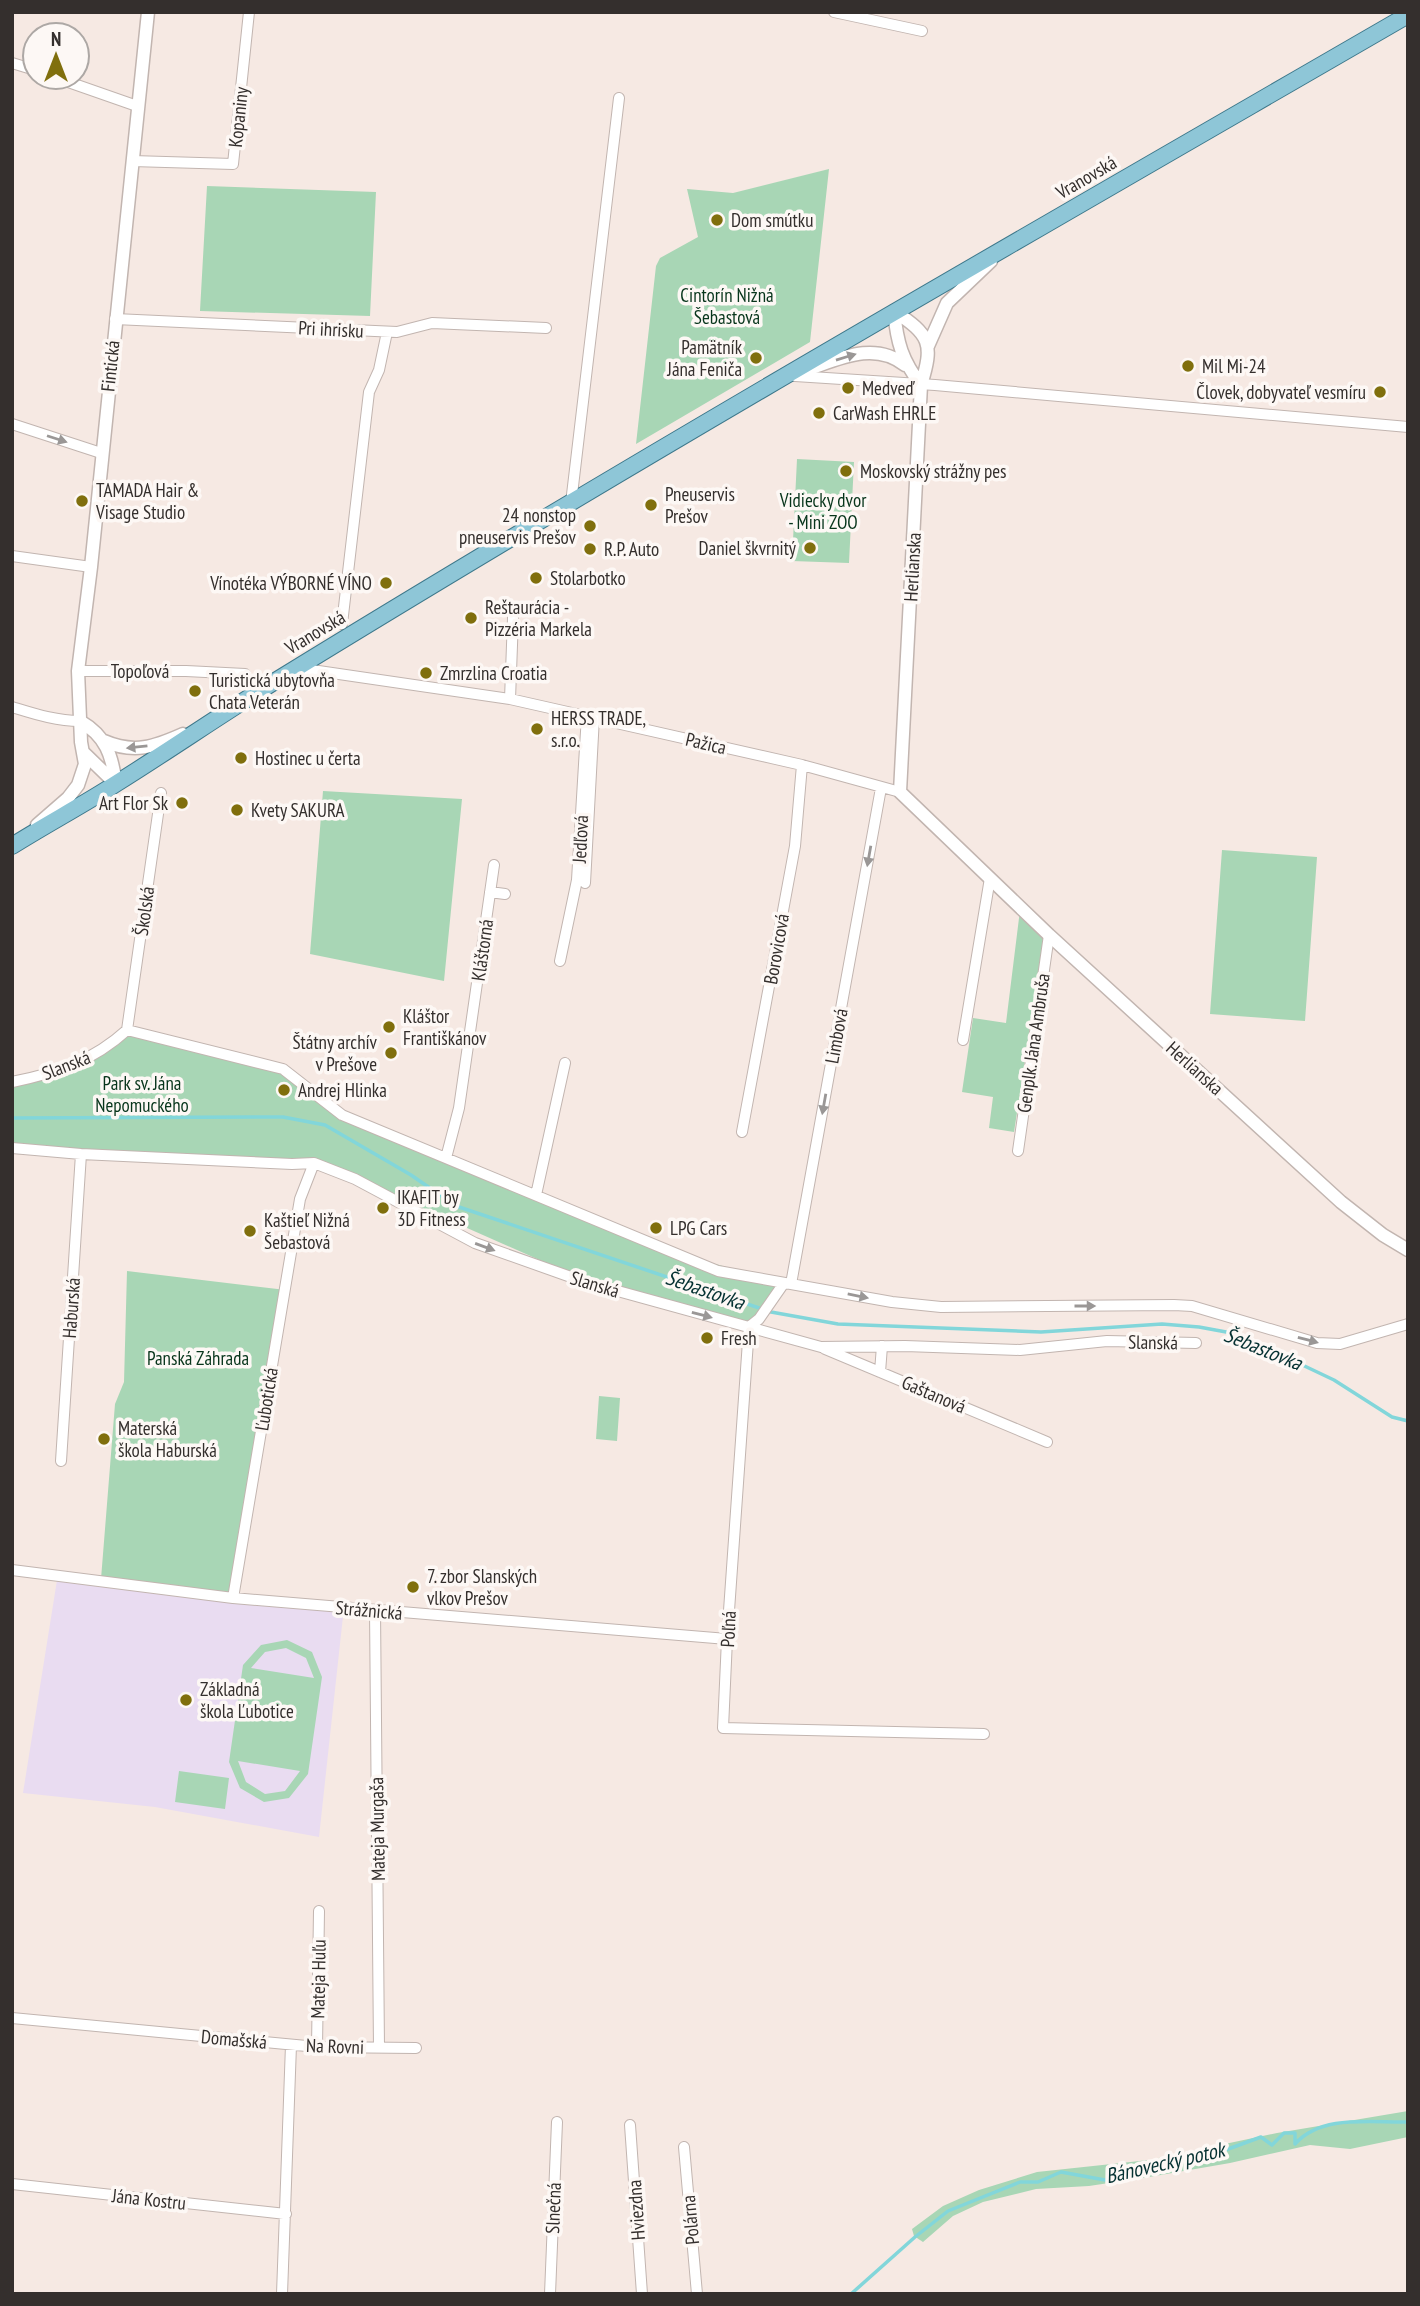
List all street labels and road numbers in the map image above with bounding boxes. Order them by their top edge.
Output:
street label: Kopaniny [223,85,253,148]
street label: Vranovská [1051,150,1121,204]
street label: Pri ihrisku [298,315,364,343]
street label: Fintická [95,339,125,393]
street label: Herlianska [898,532,926,602]
street label: Vranovská [280,605,349,660]
street label: Topoľová [111,659,169,683]
street label: Pažica [683,727,729,759]
street label: Jedľová [567,814,593,865]
street label: Školská [129,885,159,937]
street label: Borovicová [758,912,794,986]
street label: Kláštorná [466,918,498,982]
street label: Genplk. Jána Ambruša [1011,972,1055,1114]
street label: Limbová [819,1007,853,1065]
street label: Herlianska [1161,1036,1229,1100]
street label: Slanská [38,1045,94,1085]
street label: Slanská [568,1265,622,1303]
street label: Haburská [57,1277,85,1339]
street label: Slanská [1128,1330,1178,1354]
street label: Ľubotická [249,1366,283,1432]
street label: Gaštanová [898,1370,970,1418]
street label: Strážnická [334,1595,404,1625]
street label: Poľná [715,1610,741,1648]
street label: Mateja Murgaša [364,1777,390,1881]
street label: Mateja Huľu [305,1939,331,2019]
street label: Domašská [200,2024,268,2054]
street label: Na Rovni [306,2033,364,2059]
street label: Hviezdna [622,2179,650,2241]
street label: Slnečná [540,2182,566,2234]
street label: Jána Kostru [110,2183,187,2215]
street label: Polárna [676,2194,704,2246]

